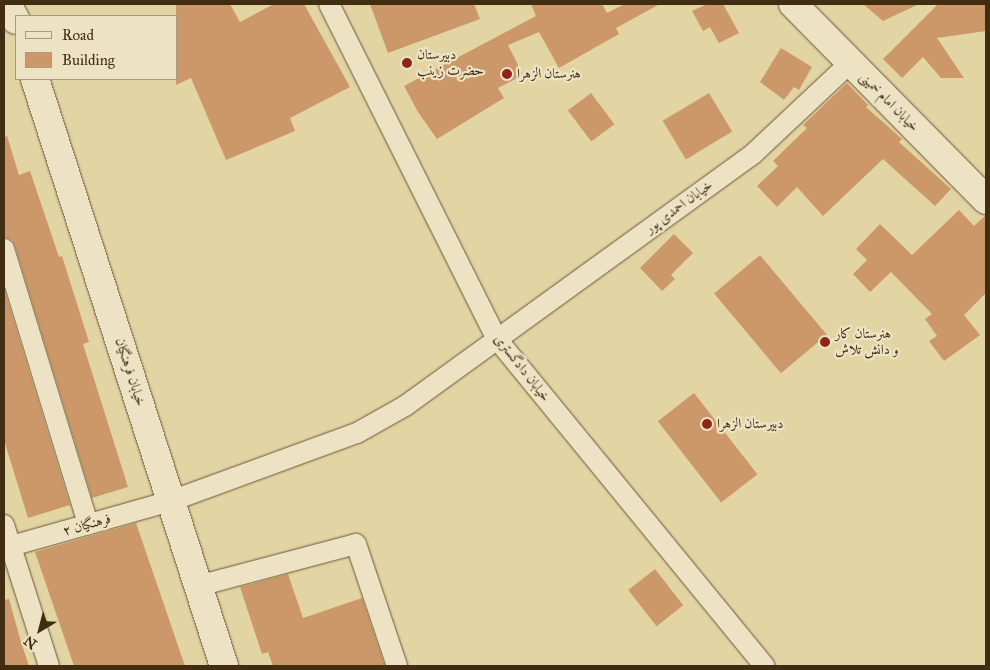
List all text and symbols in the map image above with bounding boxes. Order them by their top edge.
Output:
legend [15,15,178,80]
text: Road [62,26,94,44]
place label: دبیرستان حضرت زینب [417,47,484,80]
text: Building [62,51,115,69]
marker: دبیرستان حضرت زینب [401,57,413,69]
place label: هنرستان الزهرا [517,66,581,82]
marker: هنرستان الزهرا [501,68,513,80]
street label: خیابان امام خمینی [856,69,922,135]
street label: خیابان احمدی پور [642,177,716,237]
place label: هنرستان کار و دانش تلاش [835,326,899,358]
street label: خیابان دادگستری [490,331,554,405]
street label: خیابان فرهنگیان [111,336,149,408]
marker: هنرستان کار و دانش تلاش [819,336,831,348]
place label: دبیرستان الزهرا [717,416,784,432]
marker: دبیرستان الزهرا [701,418,713,430]
street label: فرهنگیان ۲ [61,510,113,540]
north arrow [15,605,65,655]
text: N [21,632,41,653]

